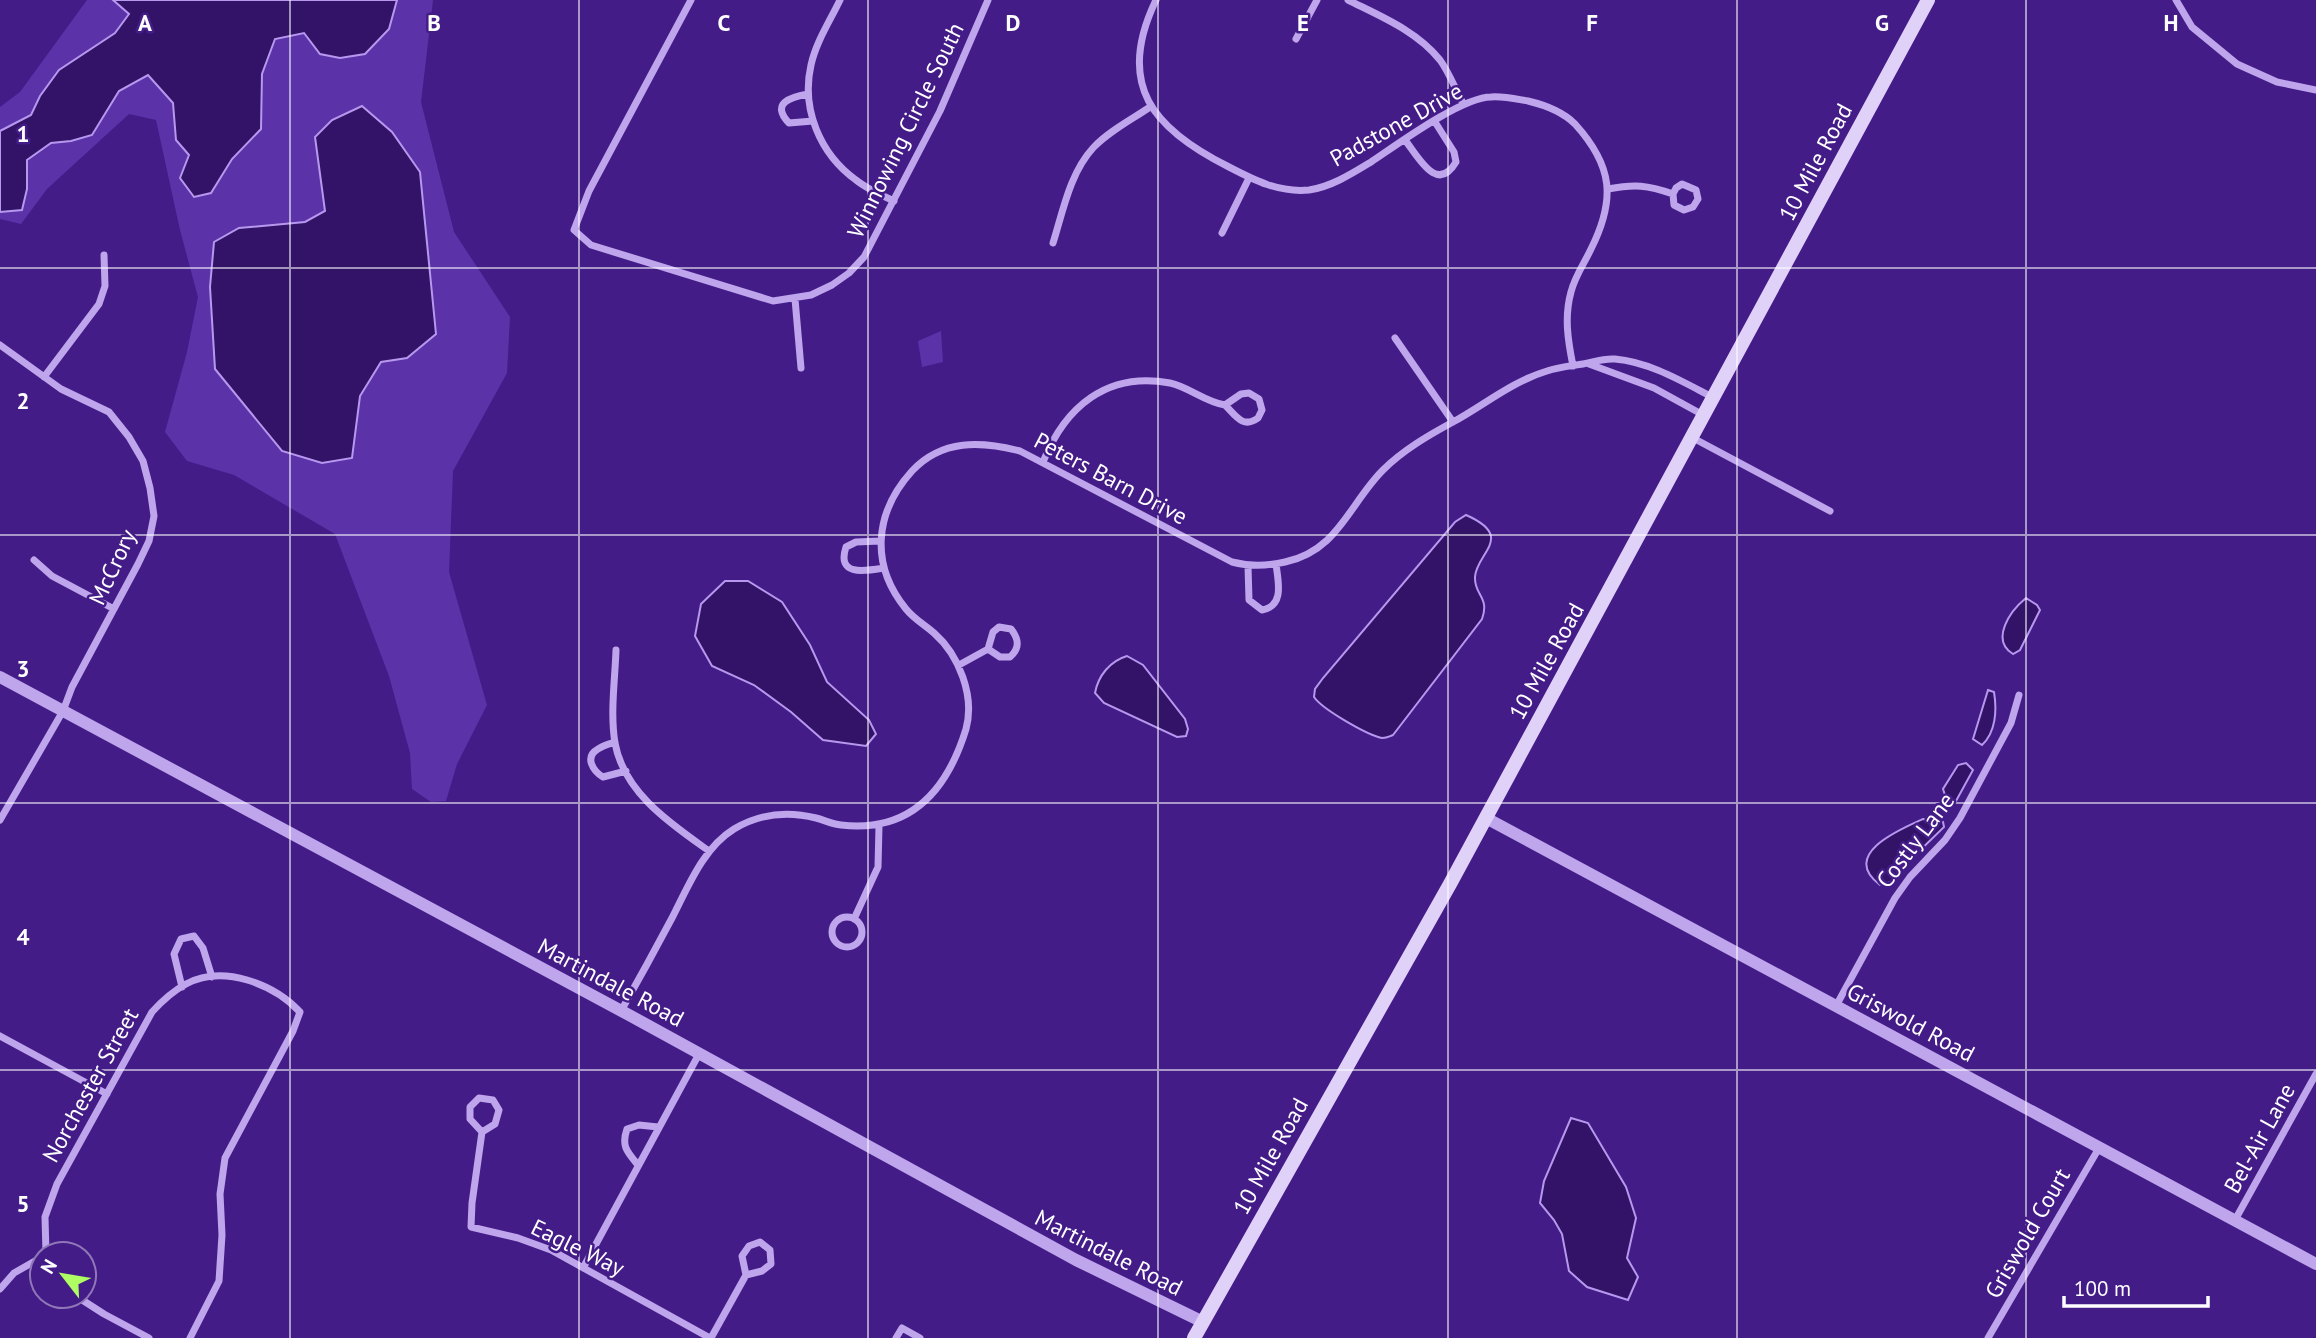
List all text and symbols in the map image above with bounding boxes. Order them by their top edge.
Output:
text: A [138,8,152,37]
text: B [427,8,441,37]
text: C [718,8,731,37]
text: D [1006,8,1020,37]
text: E [1297,8,1309,37]
text: F [1586,8,1598,37]
text: G [1875,8,1889,37]
text: H [2164,8,2178,37]
street label: Winnowing Circle South [840,18,970,242]
street label: Padstone Drive [1325,76,1467,172]
street label: 10 Mile Road [1772,98,1858,226]
text: 1 [16,119,30,148]
text: 2 [16,386,30,415]
street label: Peters Barn Drive [1029,425,1193,531]
street label: McCrory [82,524,142,609]
street label: 10 Mile Road [1502,598,1590,724]
text: 3 [16,654,30,683]
street label: Costly Lane [1870,787,1960,893]
text: 4 [16,922,30,951]
street label: Martindale Road [533,931,689,1033]
street label: Griswold Road [1842,976,1980,1068]
street label: Norchester Street [36,1003,144,1167]
street label: Bel-Air Lane [2217,1078,2301,1198]
street label: 10 Mile Road [1226,1093,1314,1219]
street label: Griswold Court [1978,1163,2076,1303]
text: 5 [16,1189,30,1218]
street label: Martindale Road [1030,1202,1188,1302]
street label: Eagle Way [527,1212,630,1282]
north arrow [28,1240,98,1310]
text: N [35,1255,62,1278]
scale bar [2064,1264,2208,1308]
text: 100 m [2074,1275,2131,1302]

